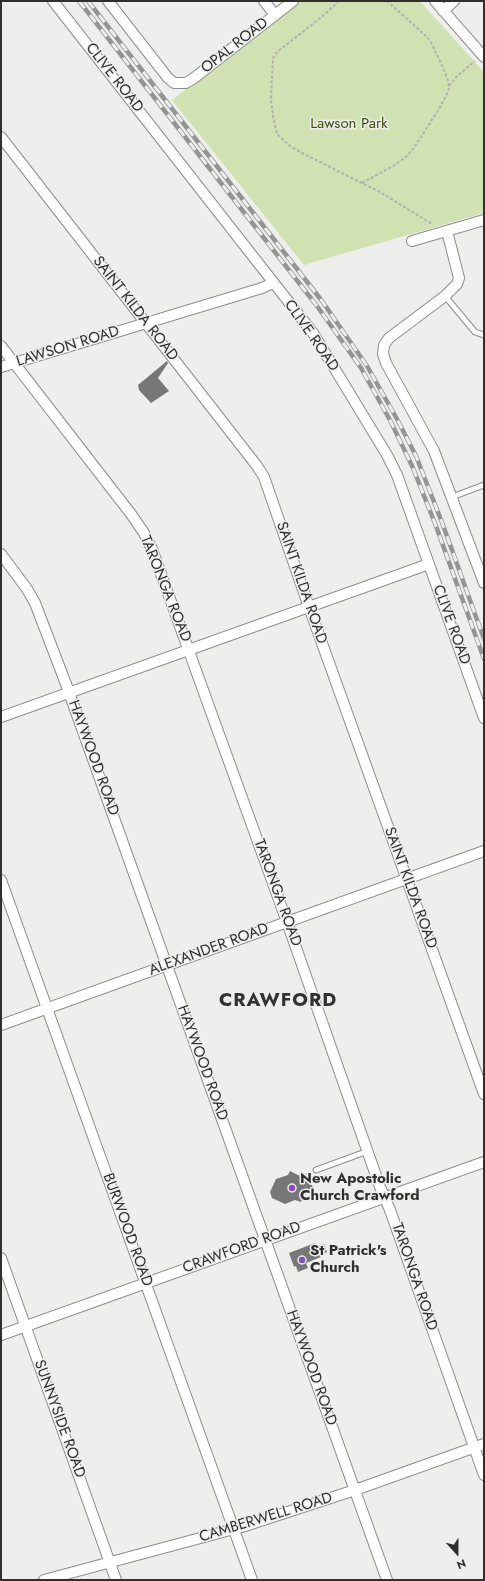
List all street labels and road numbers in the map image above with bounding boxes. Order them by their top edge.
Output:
street label: OPAL ROAD [198,14,272,78]
street label: CLIVE ROAD [81,40,147,116]
street label: SAINT KILDA ROAD [89,253,181,365]
street label: CLIVE ROAD [280,297,342,375]
street label: LAWSON ROAD [14,323,122,371]
street label: SAINT KILDA ROAD [272,520,330,646]
street label: TARONGA ROAD [136,533,194,645]
street label: CLIVE ROAD [428,583,474,667]
street label: HAYWOOD ROAD [64,698,122,818]
street label: SAINT KILDA ROAD [380,825,440,951]
street label: TARONGA ROAD [249,837,305,949]
street label: ALEXANDER ROAD [147,920,271,980]
street label: HAYWOOD ROAD [173,1003,231,1123]
street label: BURWOOD ROAD [98,1171,156,1289]
street label: CRAWFORD ROAD [181,1218,303,1278]
street label: TARONGA ROAD [387,1221,441,1333]
street label: HAYWOOD ROAD [282,1308,340,1428]
street label: SUNNYSIDE ROAD [29,1358,89,1480]
street label: CAMBERWELL ROAD [197,1489,335,1547]

